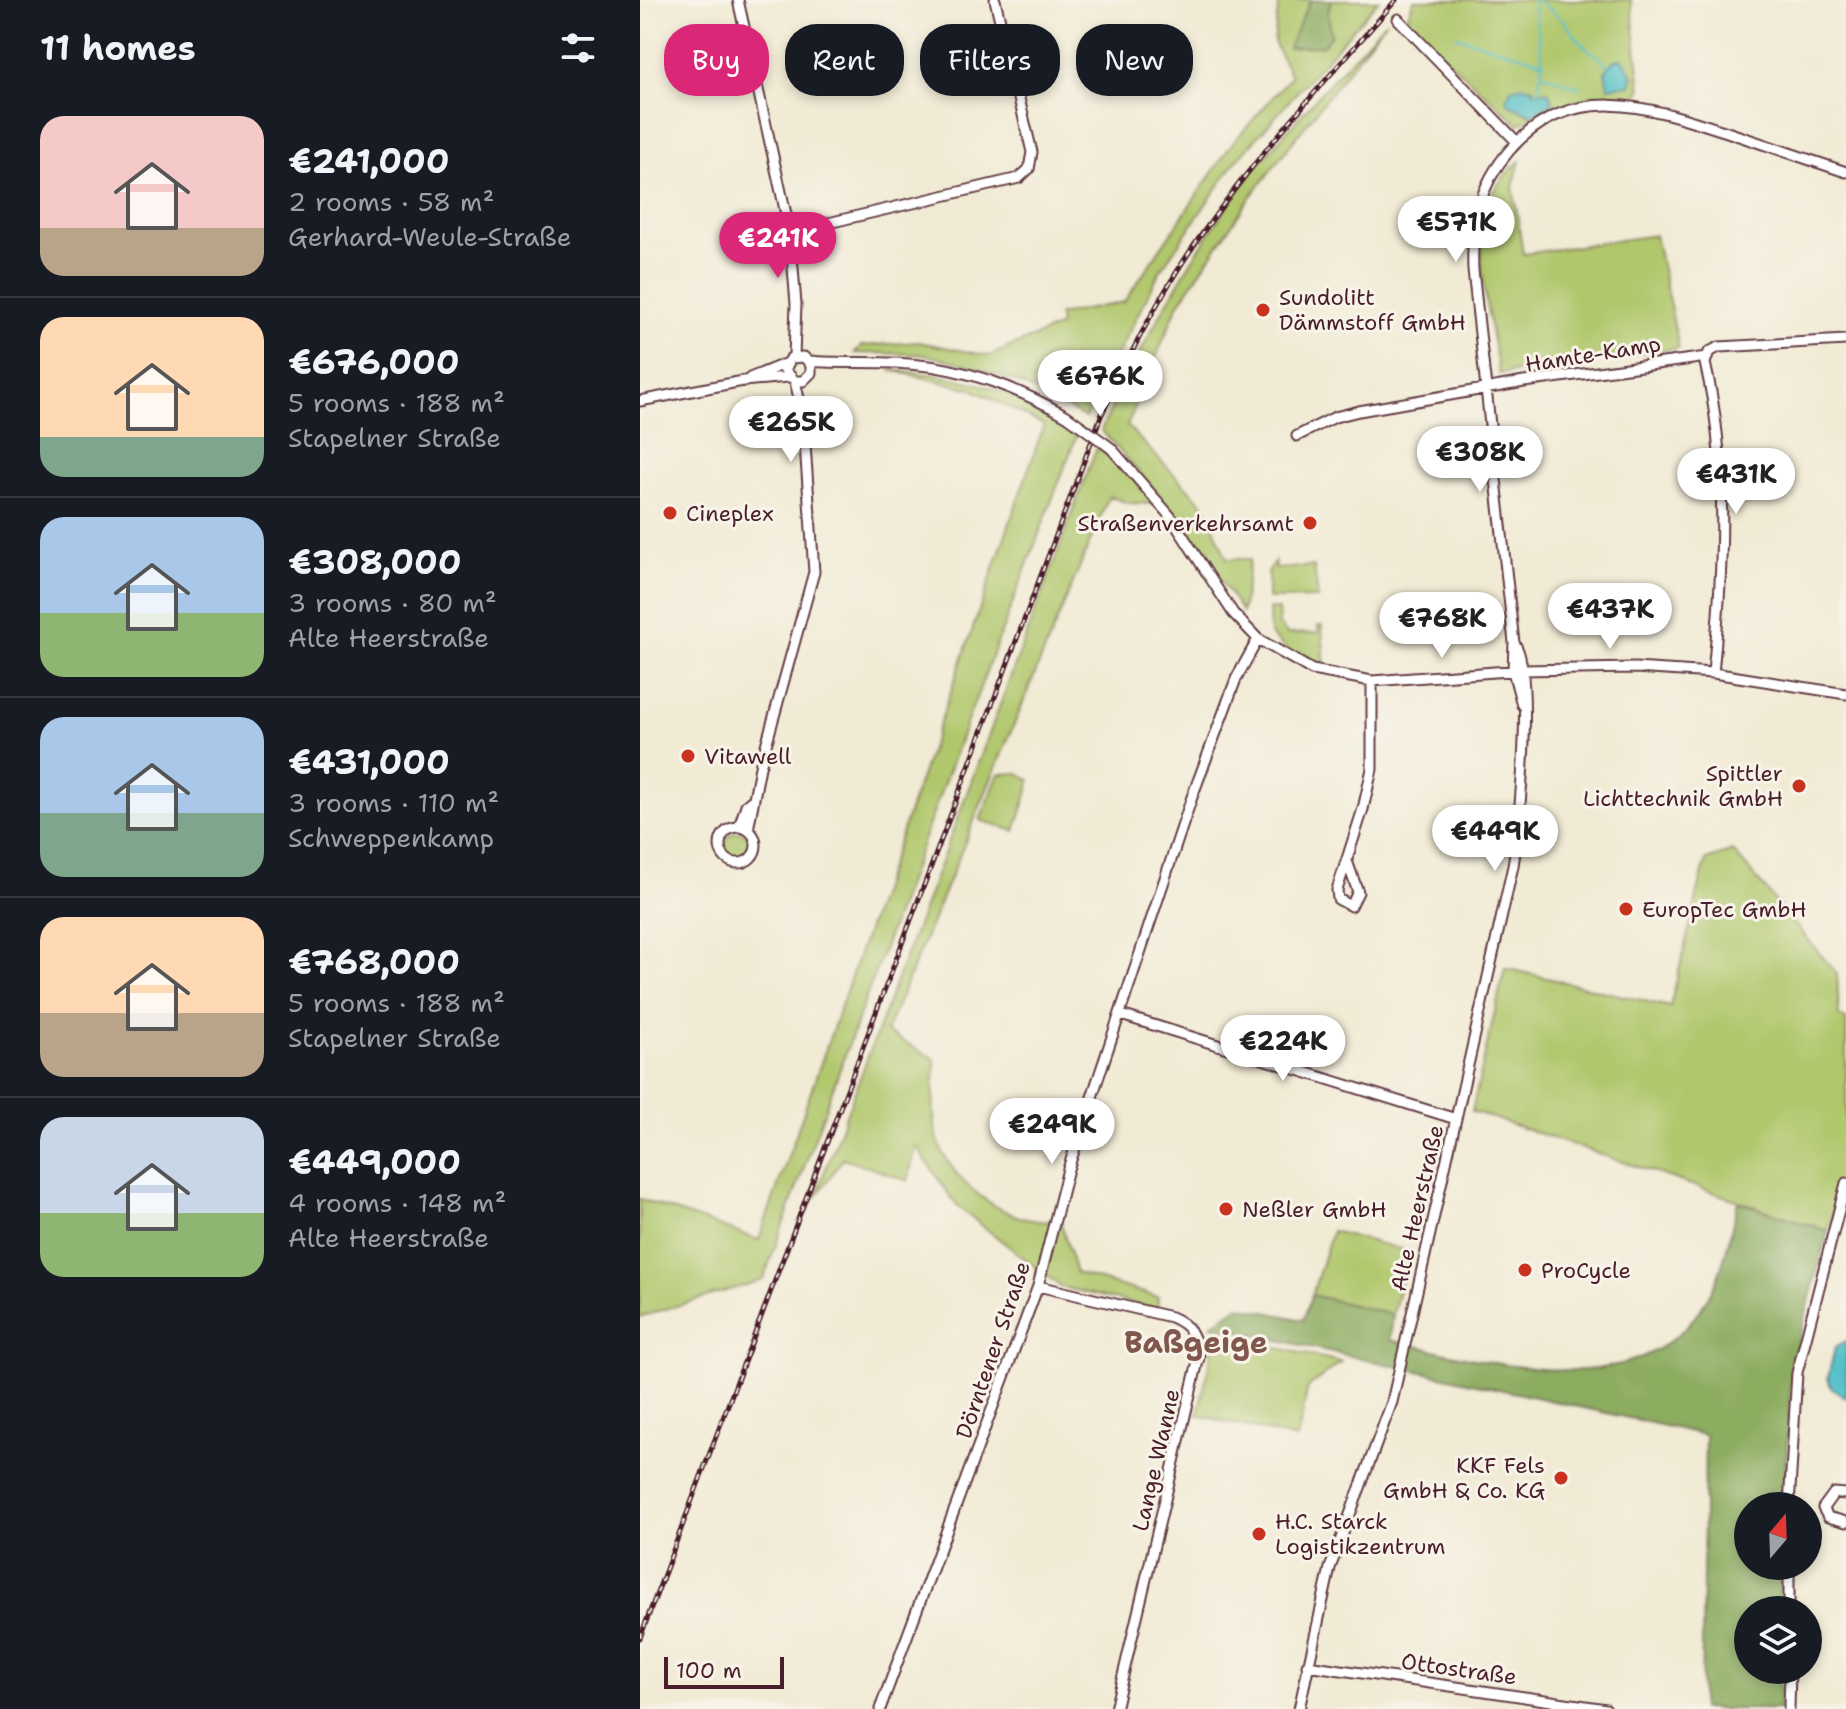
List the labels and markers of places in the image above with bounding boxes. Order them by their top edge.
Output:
pin: €571K [1400,196,1512,264]
pin: €241K [722,212,834,280]
place label: Sundolitt Dämmstoff GmbH [1279,283,1466,337]
marker: Sundolitt Dämmstoff GmbH [1254,301,1272,319]
pin: €676K [1044,350,1156,418]
pin: €265K [735,396,847,464]
pin: €308K [1424,426,1536,494]
pin: €431K [1680,448,1792,516]
place label: Cineplex [686,499,774,528]
marker: Cineplex [661,504,679,522]
place label: Straßenverkehrsamt [1078,509,1294,538]
marker: Straßenverkehrsamt [1301,514,1319,532]
pin: €437K [1554,583,1666,651]
pin: €768K [1386,592,1498,660]
place label: Vitawell [704,742,792,771]
marker: Vitawell [679,747,697,765]
place label: Spittler Lichttechnik GmbH [1583,759,1783,813]
marker: Spittler Lichttechnik GmbH [1790,777,1808,795]
pin: €449K [1439,805,1551,873]
place label: EuropTec GmbH [1642,895,1807,924]
marker: EuropTec GmbH [1617,900,1635,918]
pin: €224K [1227,1015,1339,1083]
pin: €249K [996,1098,1108,1166]
place label: Neßler GmbH [1242,1195,1387,1224]
marker: Neßler GmbH [1217,1200,1235,1218]
place label: ProCycle [1541,1256,1631,1285]
marker: ProCycle [1516,1261,1534,1279]
place label: KKF Fels GmbH & Co. KG [1383,1451,1545,1505]
marker: KKF Fels GmbH & Co. KG [1552,1469,1570,1487]
place label: H.C. Starck Logistikzentrum [1275,1507,1446,1561]
marker: H.C. Starck Logistikzentrum [1250,1525,1268,1543]

